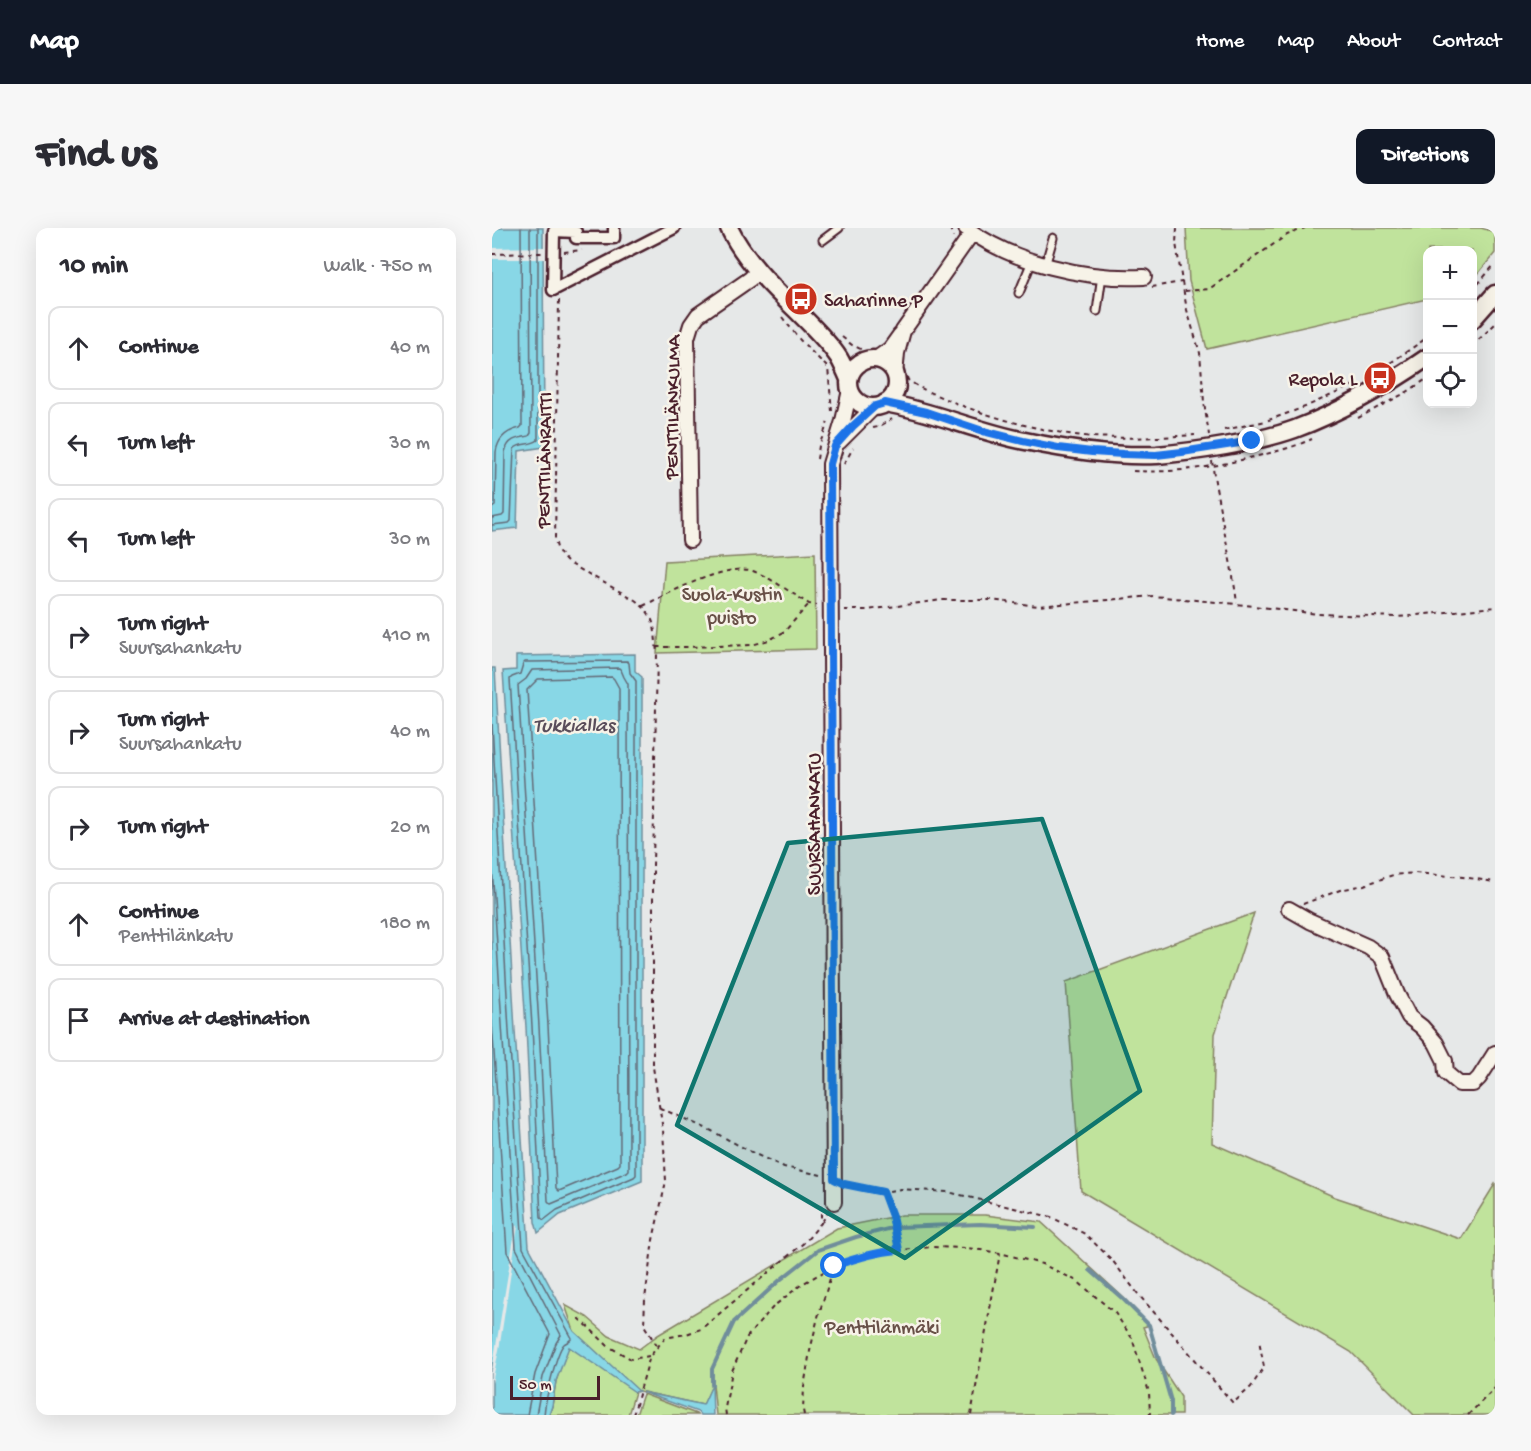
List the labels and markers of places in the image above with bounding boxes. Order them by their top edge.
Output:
bus stop icon: Saharinne P [783,281,819,317]
place label: Saharinne P [824,291,924,314]
bus stop icon: Repola L [1362,360,1398,396]
place label: Repola L [1288,370,1358,393]

